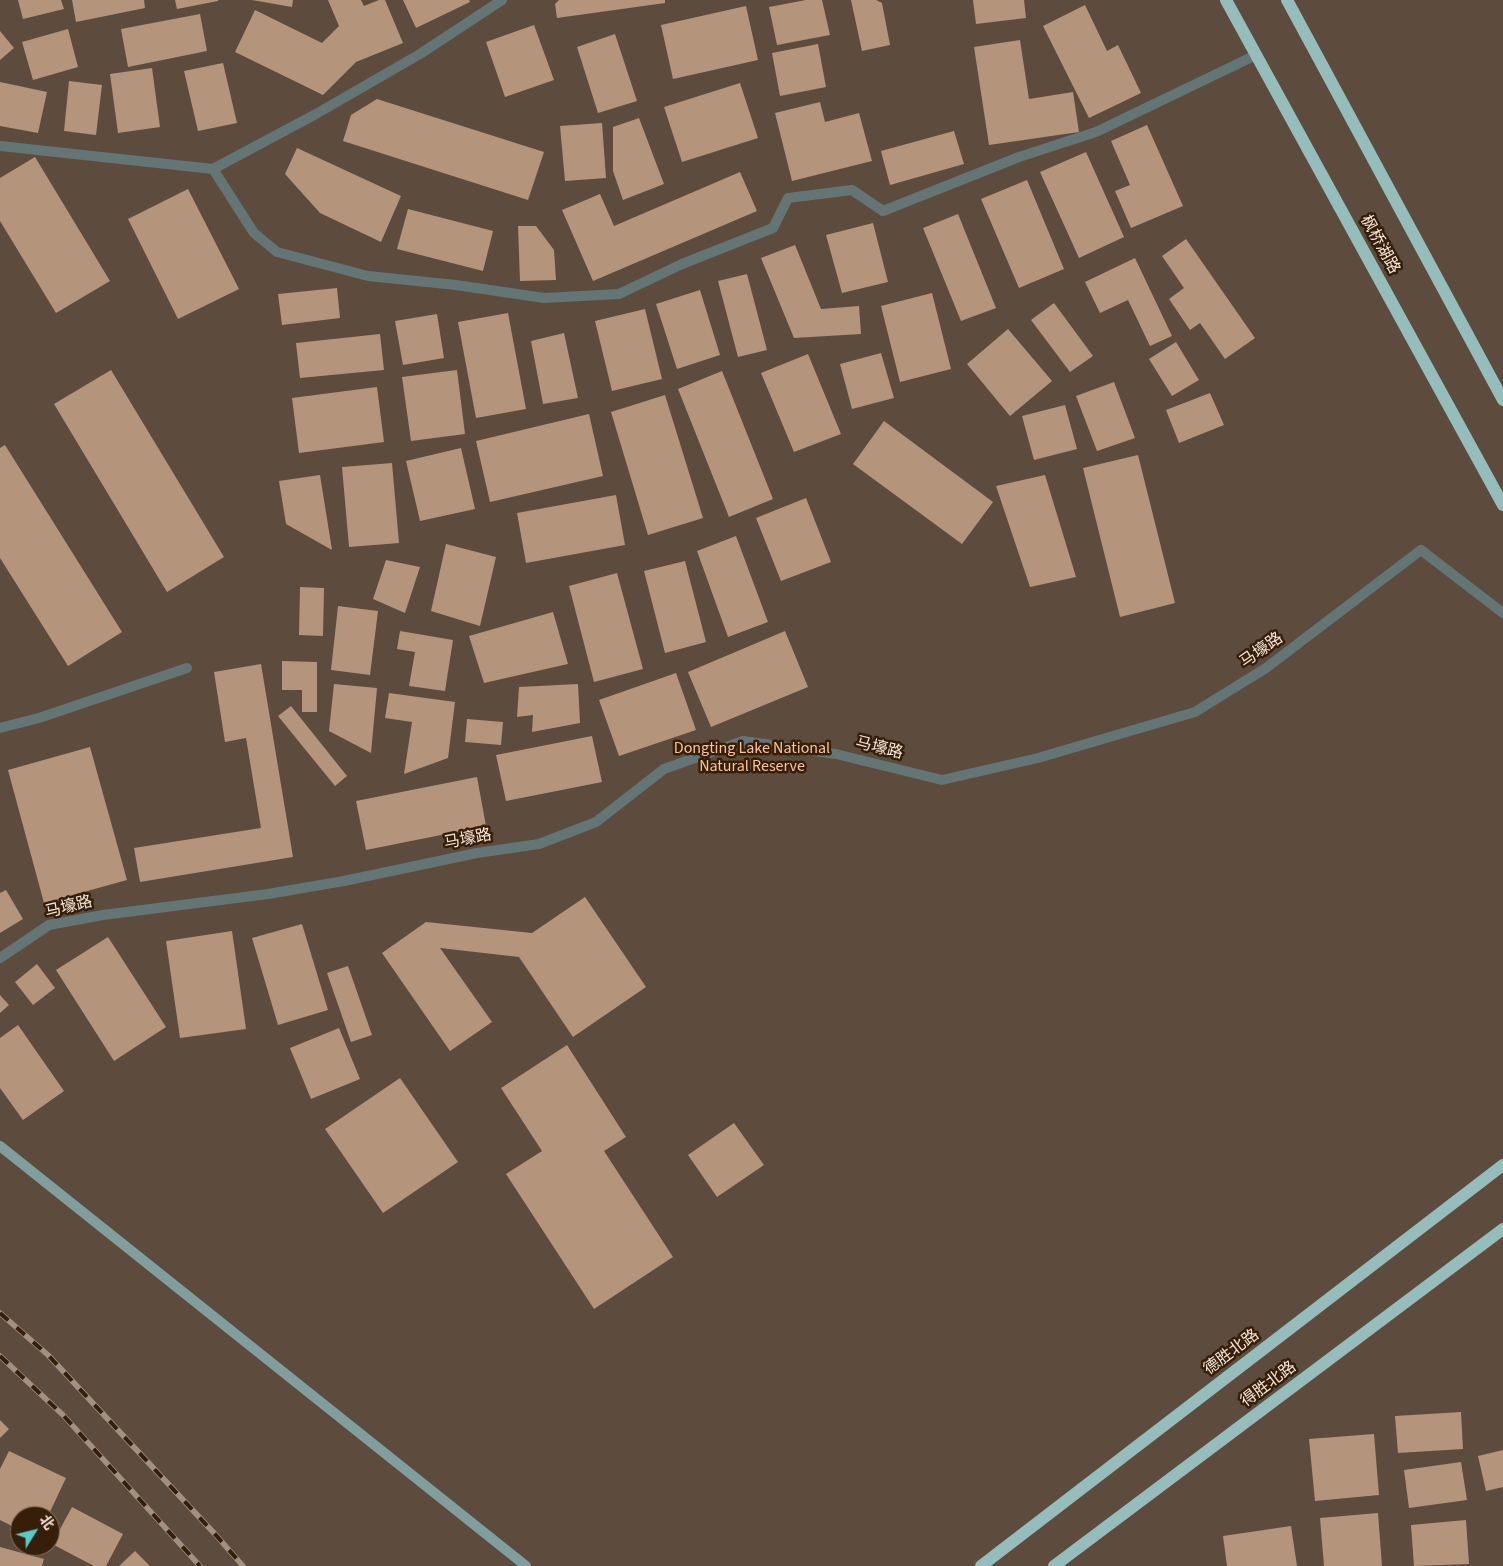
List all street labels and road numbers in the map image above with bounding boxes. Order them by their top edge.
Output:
street label: 枫桥湖路 [1355,212,1403,278]
street label: 马壕路 [1237,629,1287,673]
street label: 马壕路 [853,734,905,764]
street label: 马壕路 [443,826,493,854]
street label: 马壕路 [43,893,95,923]
street label: 德胜北路 [1201,1326,1263,1380]
street label: 得胜北路 [1238,1358,1300,1412]

